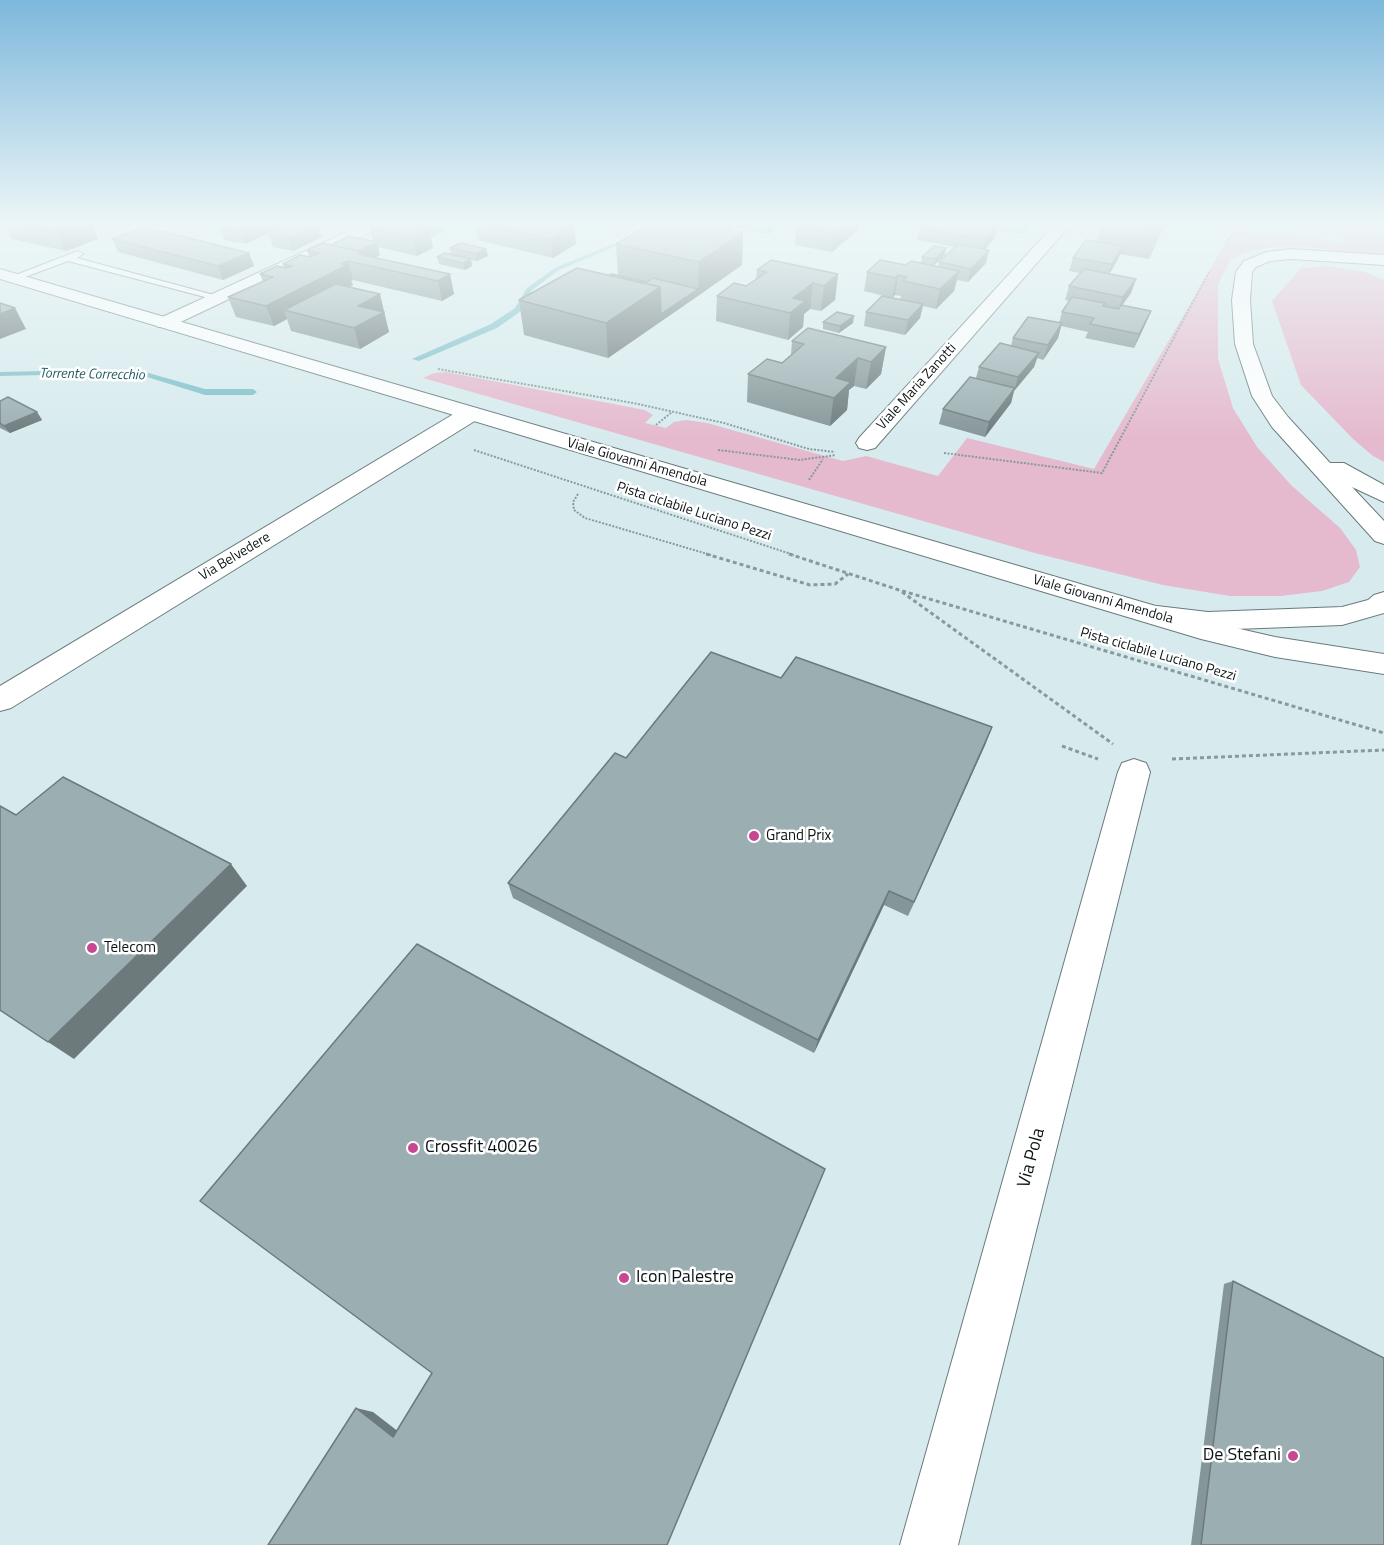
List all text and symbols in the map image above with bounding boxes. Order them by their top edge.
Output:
street label: Viale Maria Zanotti [874,340,960,434]
water label: Torrente Correcchio [39,366,145,384]
street label: Viale Giovanni Amendola [565,435,709,491]
street label: Pista ciclabile Luciano Pezzi [615,479,773,545]
street label: Via Belvedere [196,529,274,585]
street label: Viale Giovanni Amendola [1031,572,1175,628]
street label: Pista ciclabile Luciano Pezzi [1078,625,1238,685]
place label: Grand Prix [766,827,831,845]
marker: Grand Prix [747,829,761,843]
place label: Telecom [104,939,156,957]
marker: Telecom [85,941,99,955]
street label: Via Pola [1014,1126,1050,1190]
place label: Crossfit 40026 [425,1137,538,1159]
marker: Crossfit 40026 [406,1141,420,1155]
place label: Icon Palestre [636,1267,734,1289]
marker: Icon Palestre [617,1271,631,1285]
place label: De Stefani [1203,1445,1281,1467]
marker: De Stefani [1286,1449,1300,1463]

